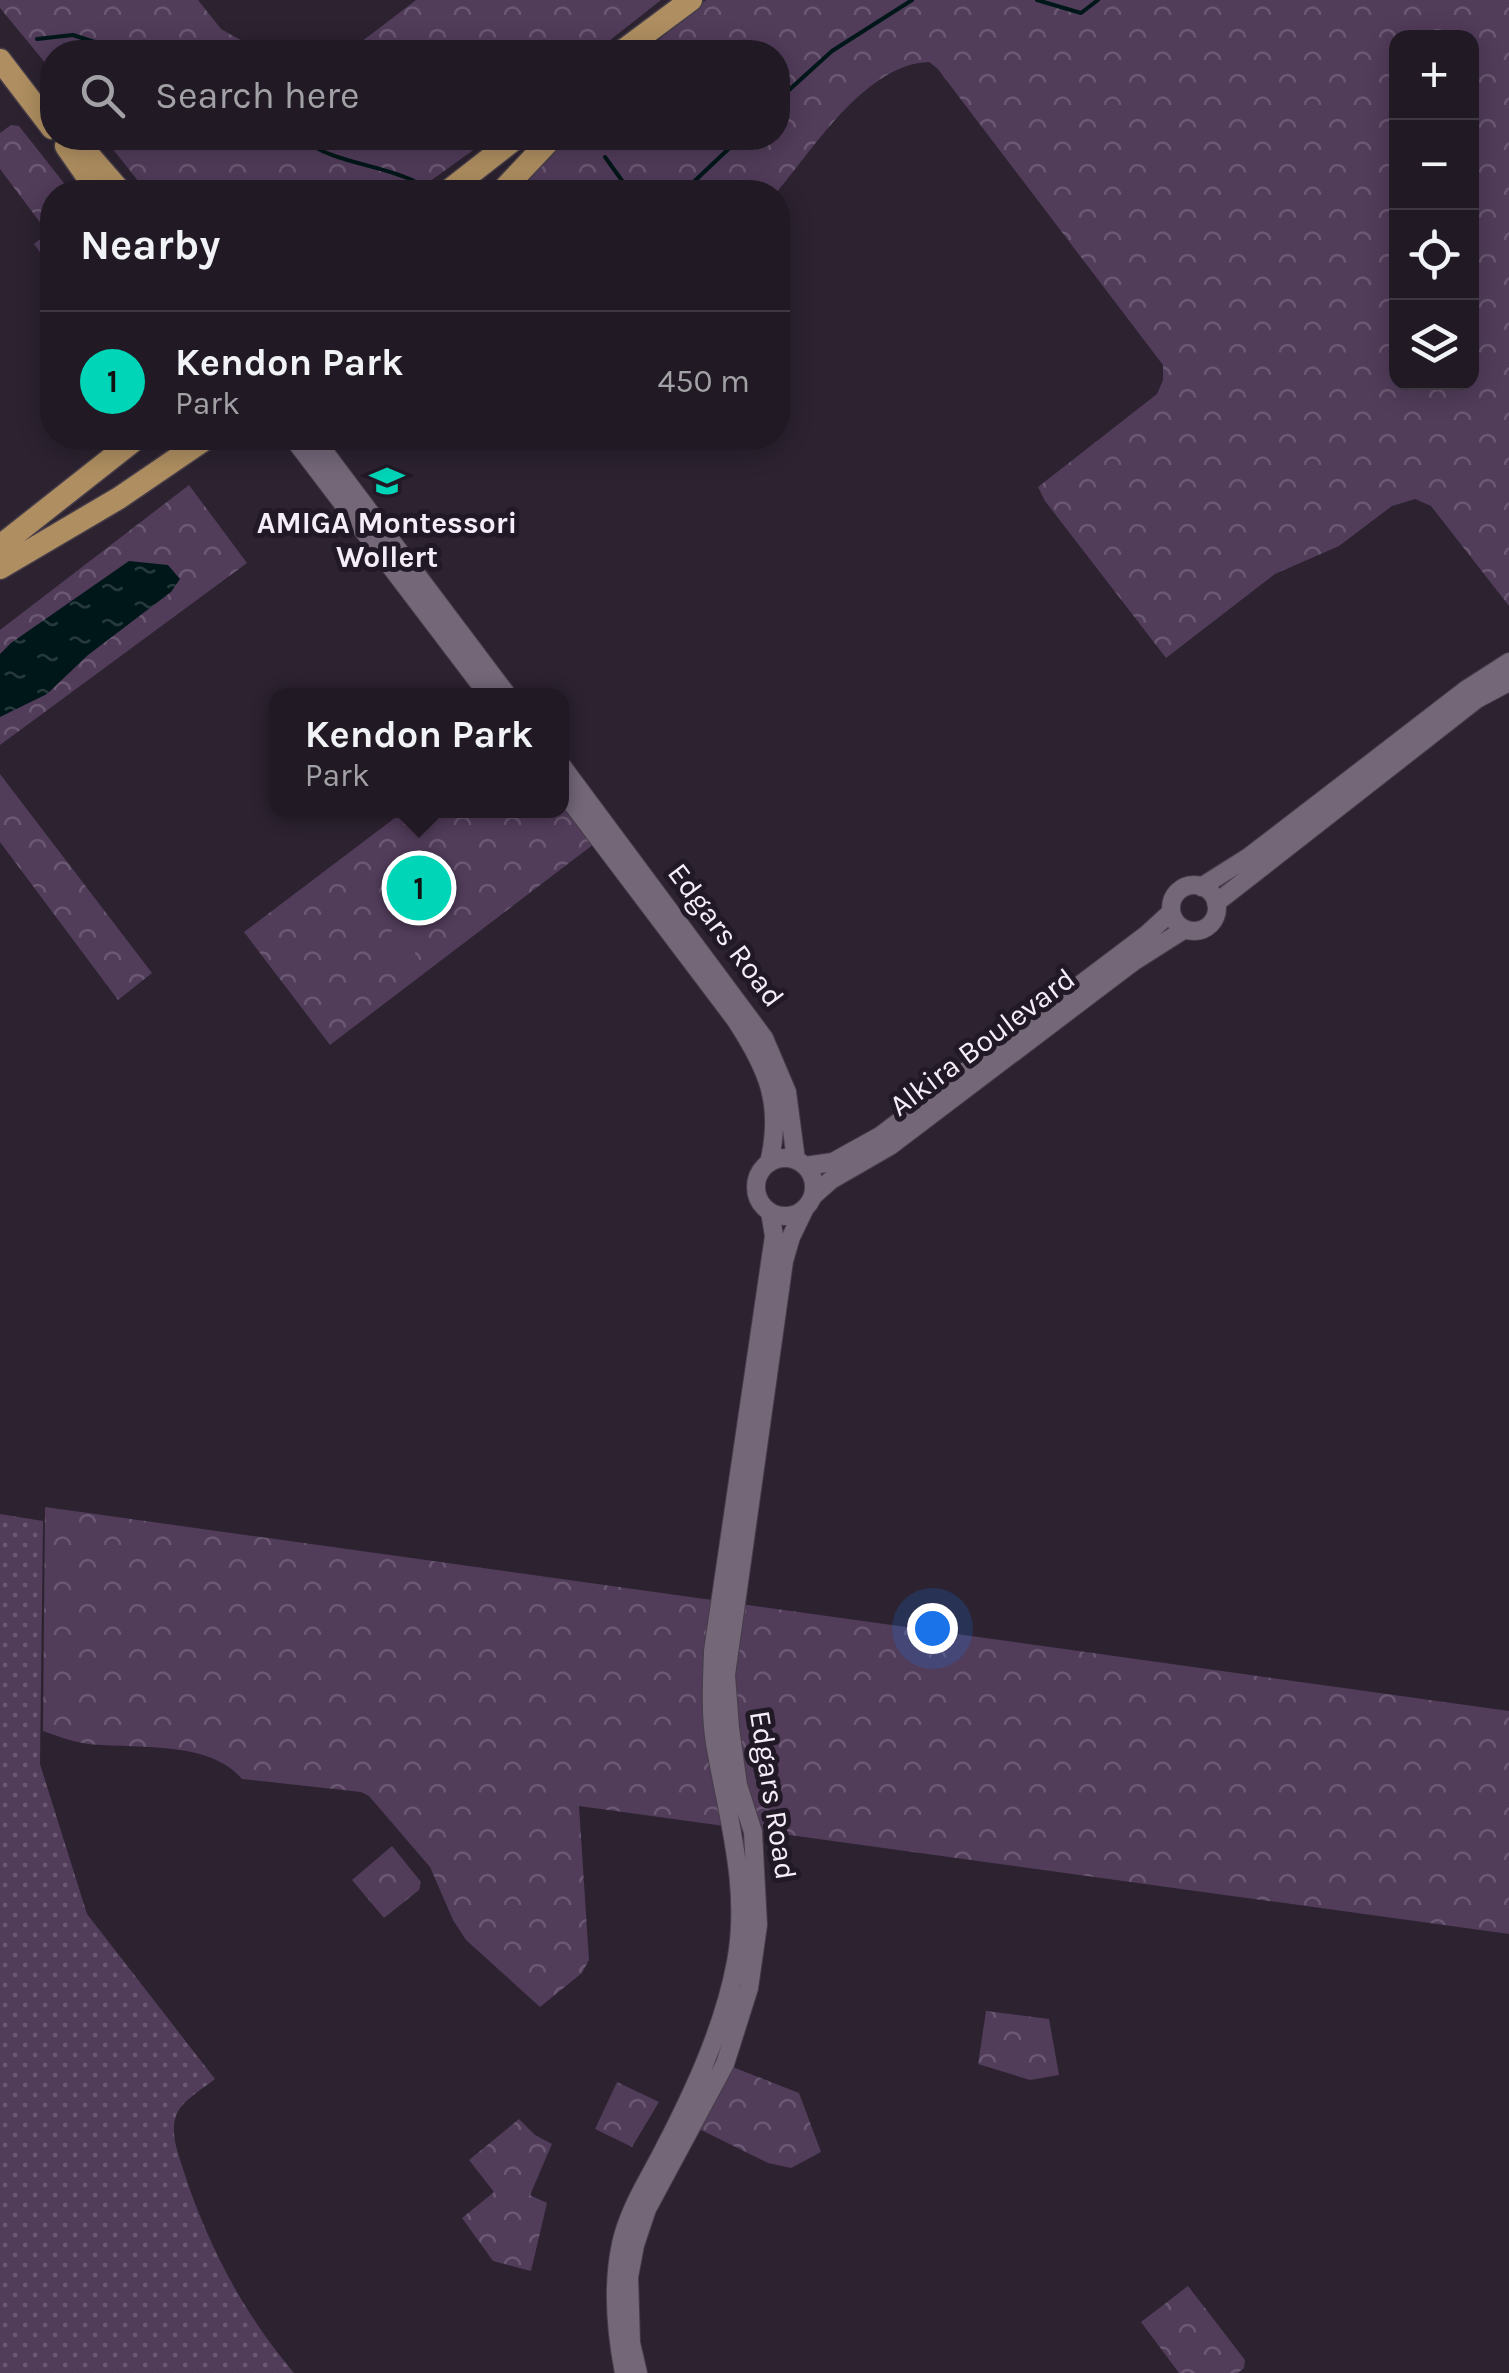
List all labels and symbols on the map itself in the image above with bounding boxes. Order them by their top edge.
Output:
school or university icon: AMIGA Montessori Wollert [368,462,406,500]
place label: AMIGA Montessori Wollert [257,505,517,575]
pin: 1 [386,850,452,926]
street label: Edgars Road [660,856,792,1014]
street label: Alkira Boulevard [882,960,1082,1124]
your location [907,1603,958,1654]
street label: Edgars Road [742,1708,804,1882]

